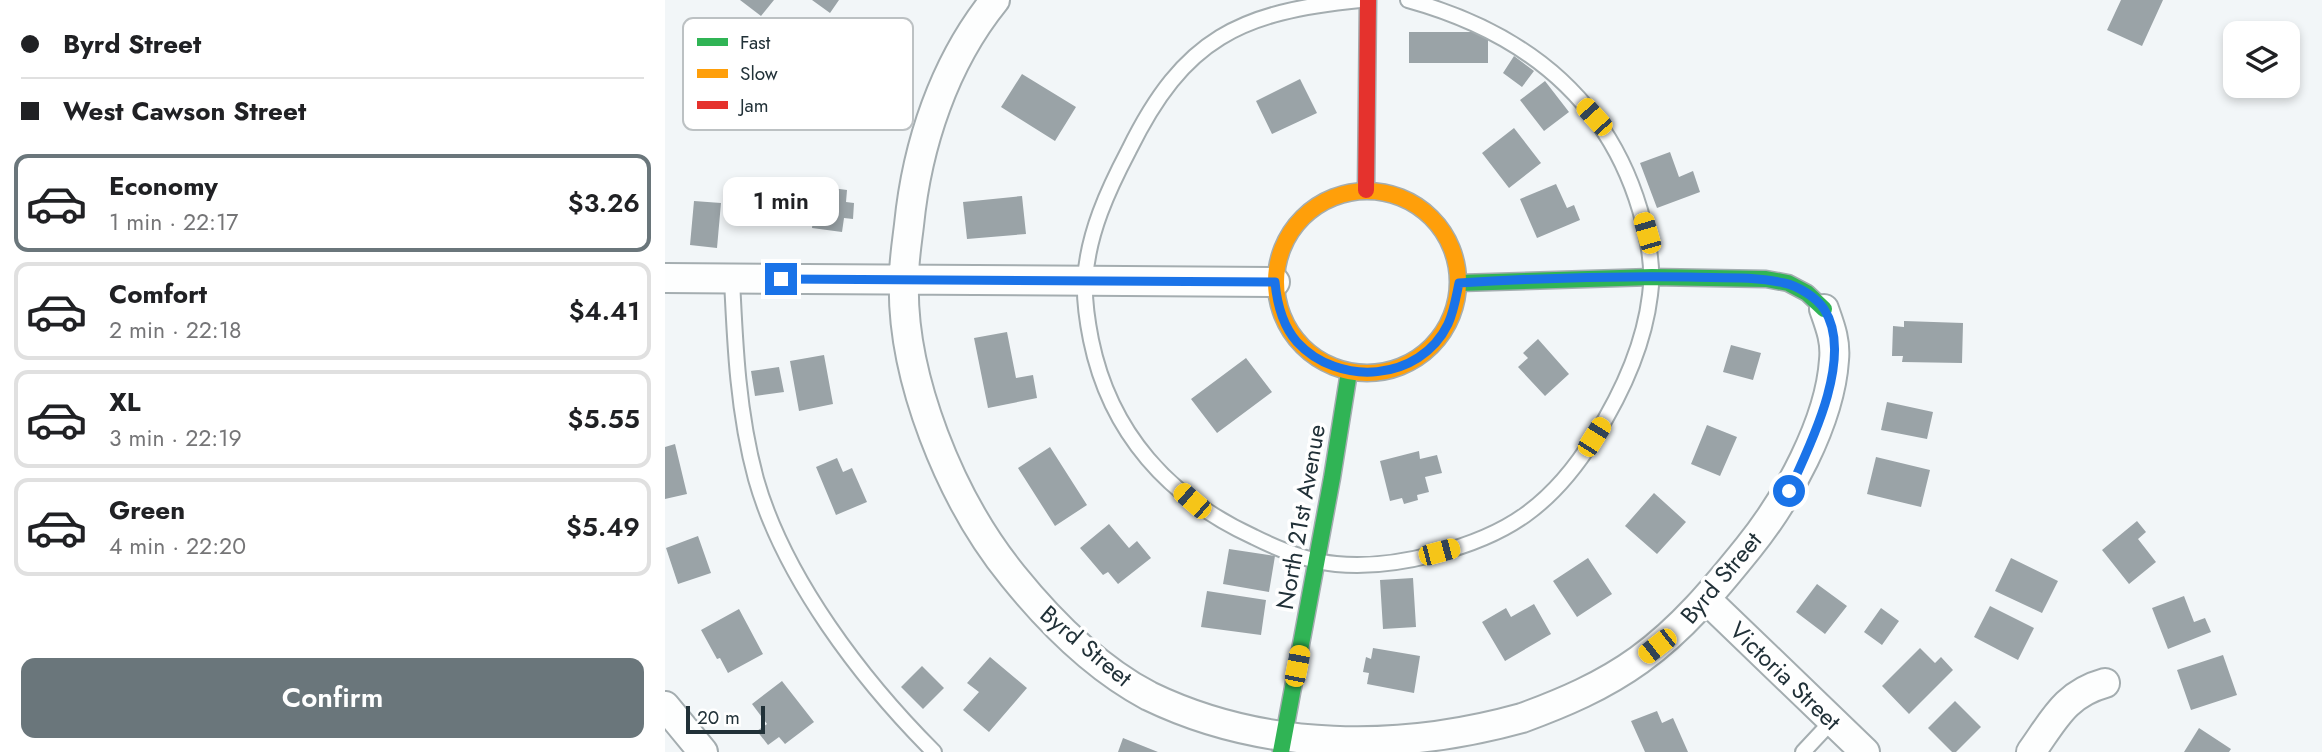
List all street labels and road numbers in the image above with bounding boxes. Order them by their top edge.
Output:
street label: North 21st Avenue [1267,422,1334,612]
street label: Byrd Street [1672,524,1770,631]
street label: Byrd Street [1033,597,1140,695]
street label: Victoria Street [1722,613,1849,738]

